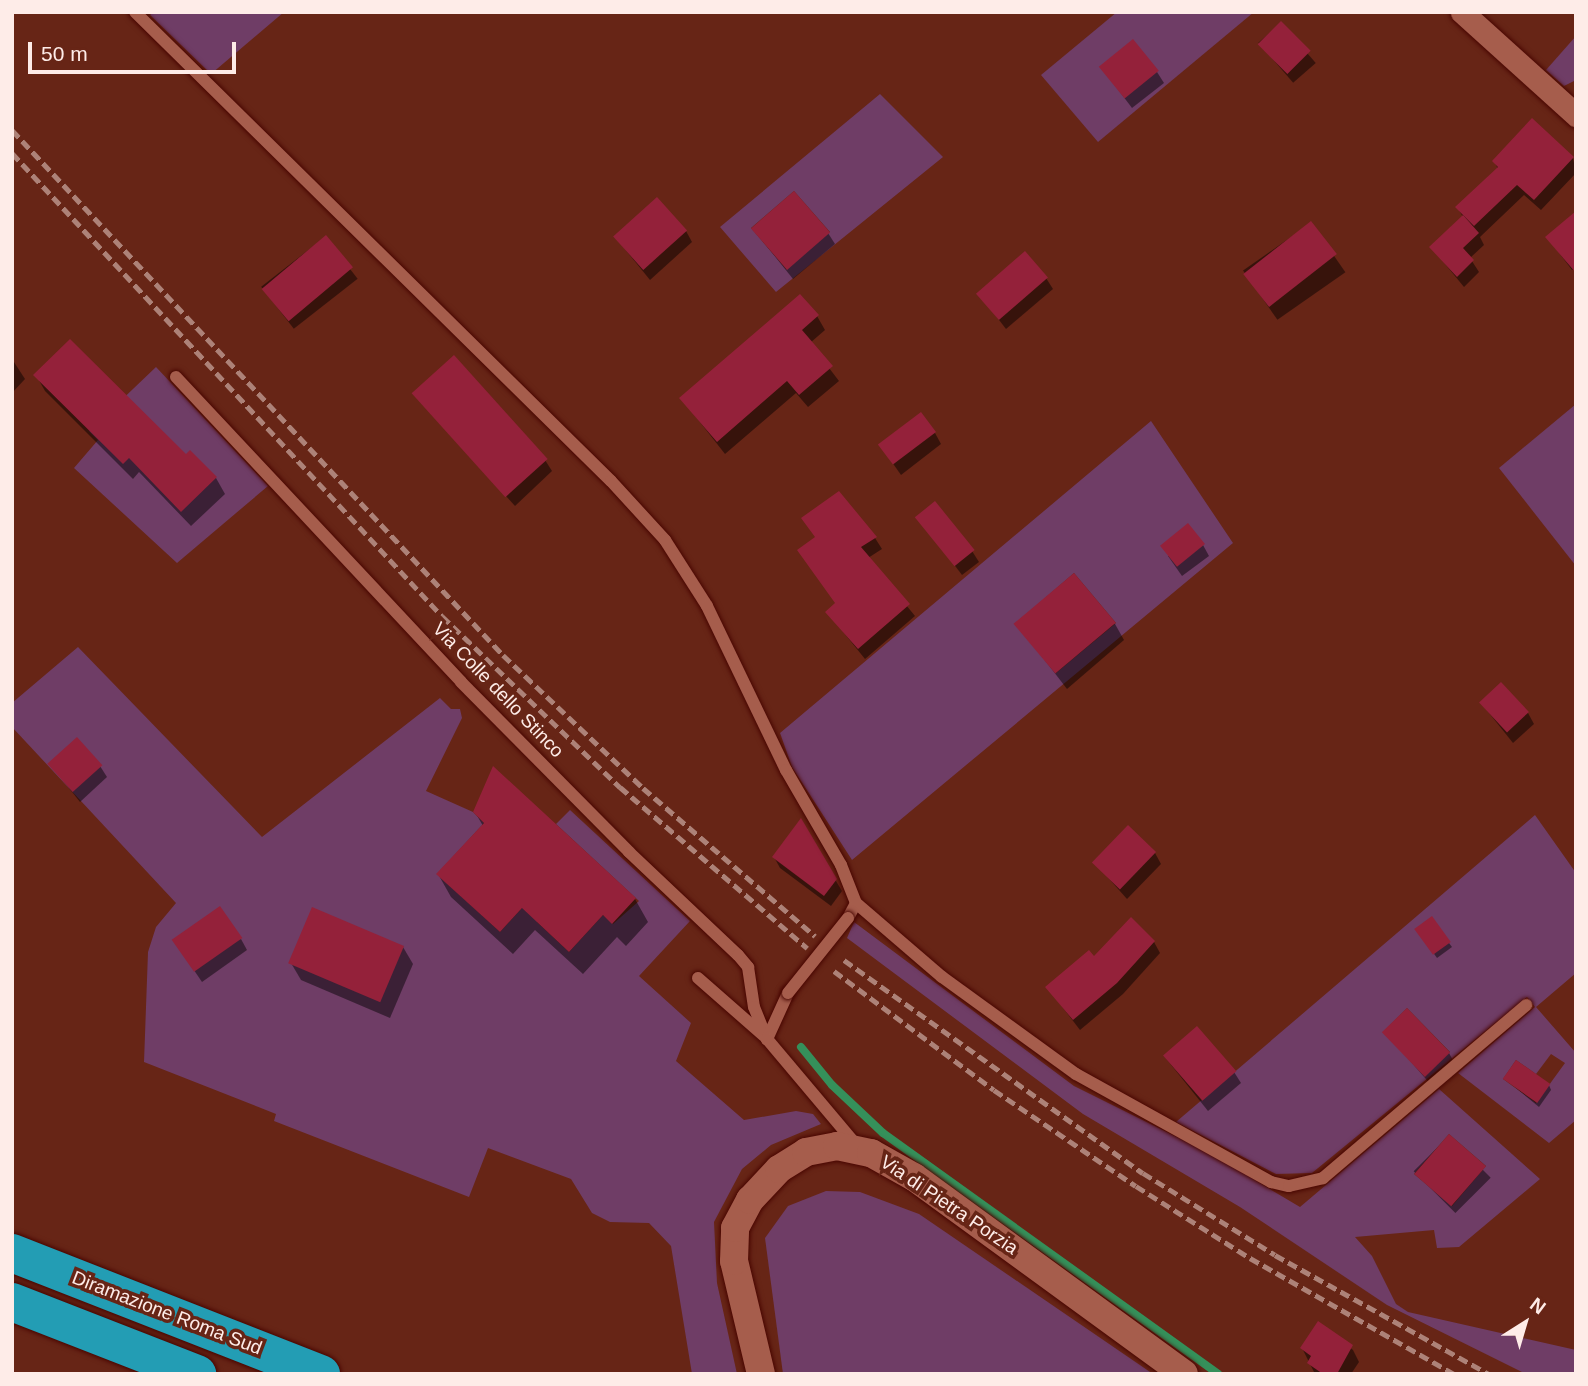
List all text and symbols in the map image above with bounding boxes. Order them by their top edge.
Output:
scale bar [32,28,240,72]
text: 50 m [41,42,88,65]
street label: Via Colle dello Stinco [428,618,568,762]
street label: Via di Pietra Porzia [876,1150,1022,1260]
street label: Diramazione Roma Sud [69,1266,265,1360]
north arrow [1490,1288,1560,1358]
text: N [1526,1293,1550,1318]

